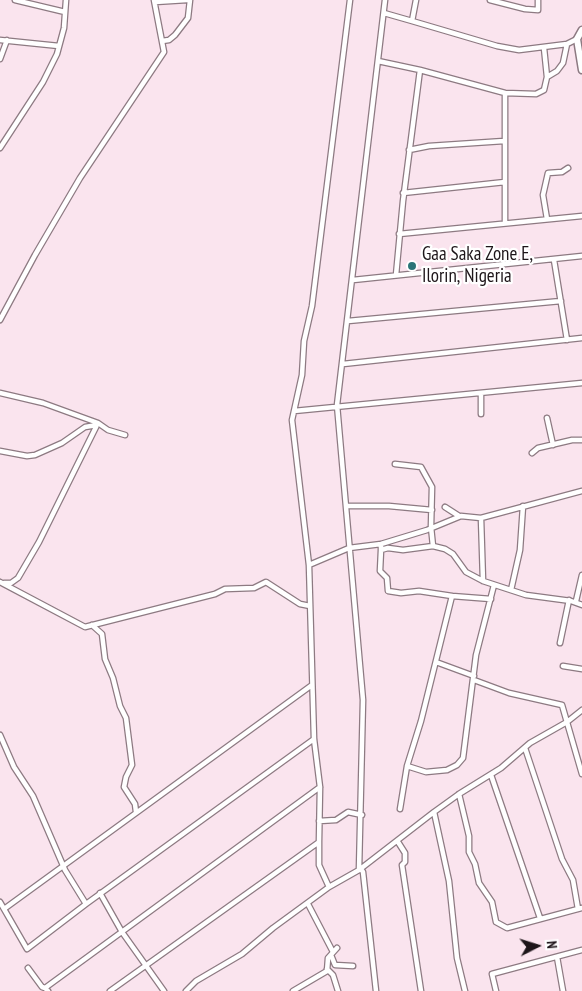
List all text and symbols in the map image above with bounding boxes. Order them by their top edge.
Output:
place label: Gaa Saka Zone E, Ilorin, Nigeria [422,244,533,288]
marker: Gaa Saka Zone E, Ilorin, Nigeria [406,260,418,272]
north arrow [512,921,562,971]
text: N [543,940,561,949]

